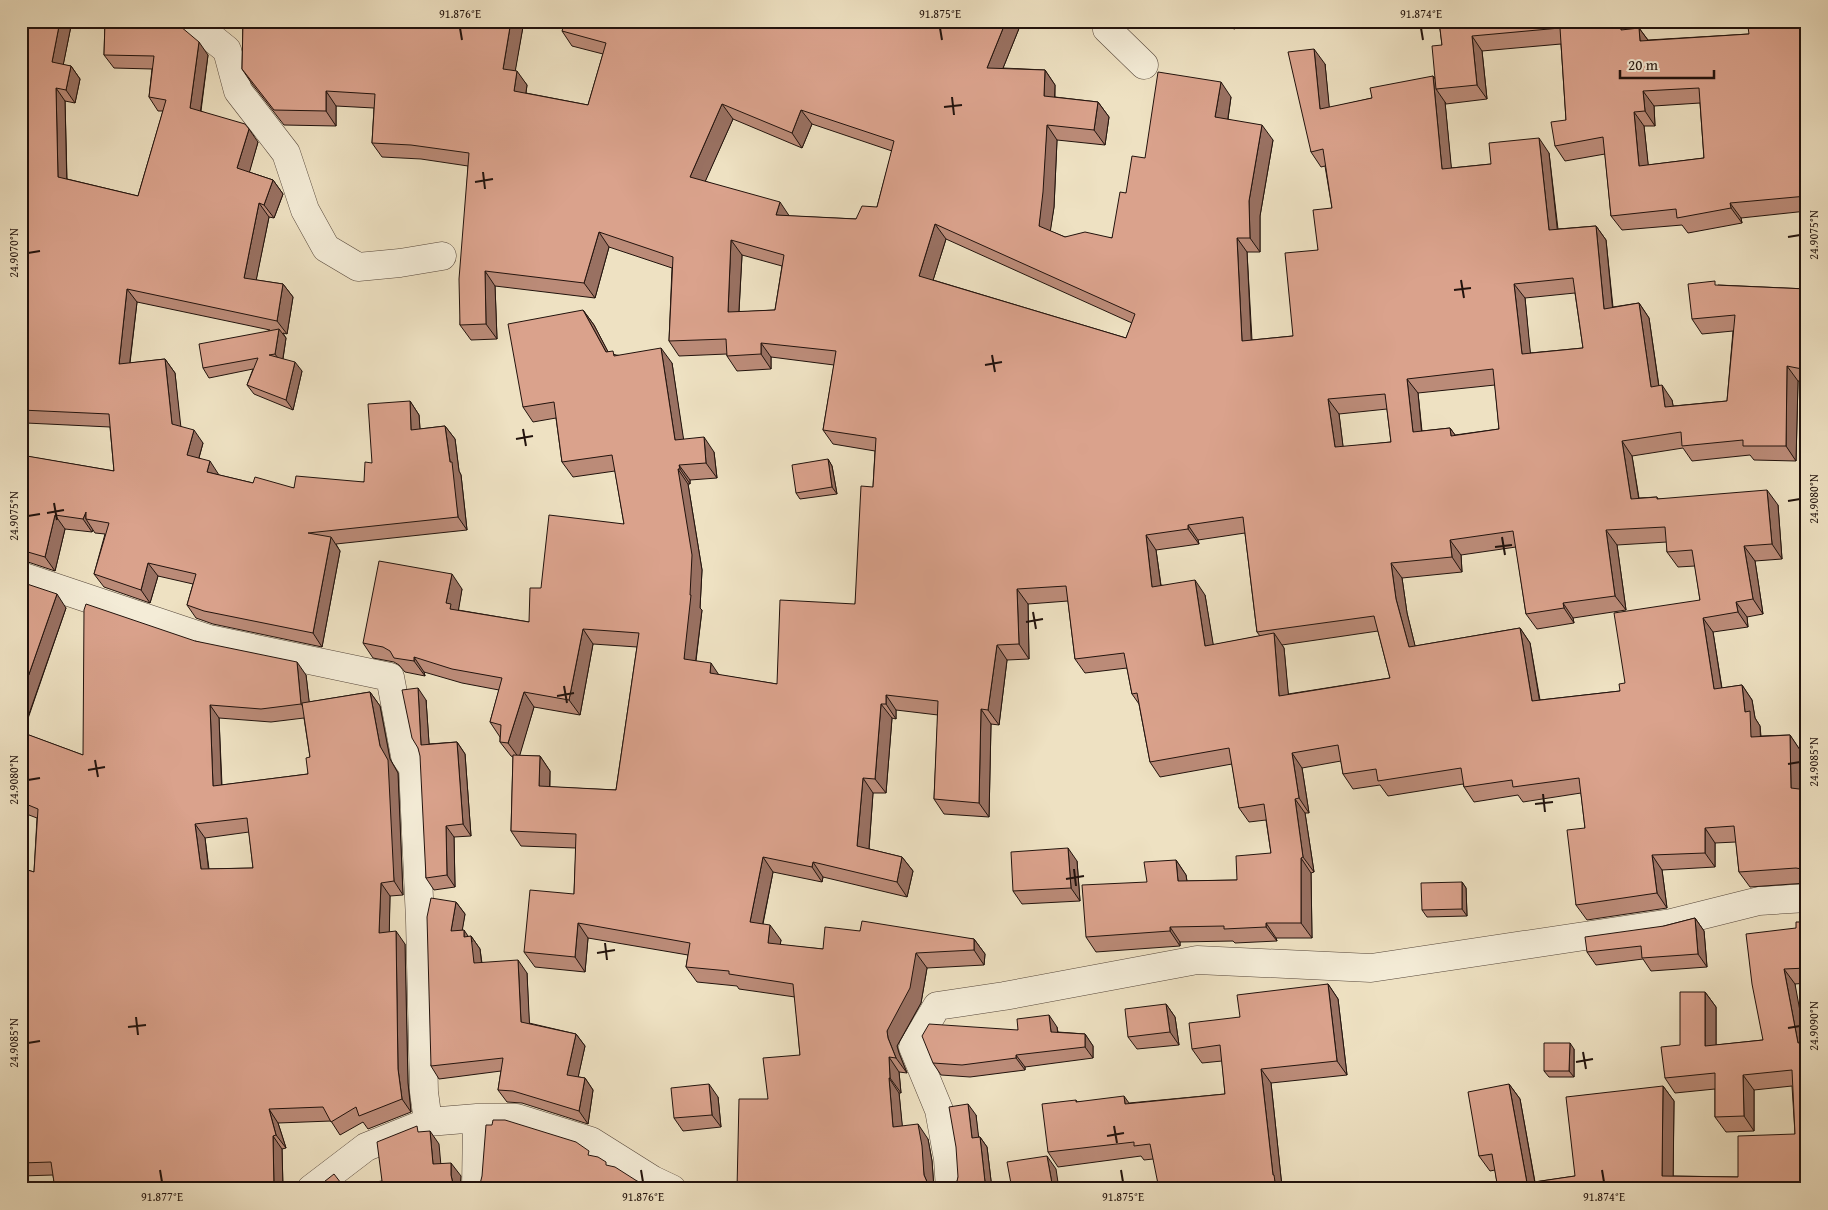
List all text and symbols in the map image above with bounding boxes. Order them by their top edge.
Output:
text: 91.876°E [439,5,481,22]
text: 91.875°E [919,5,961,22]
text: 91.874°E [1400,5,1442,22]
scale bar [1620,48,1714,80]
text: 20 m [1628,54,1659,75]
text: 24.9075°N [1805,210,1822,260]
text: 24.9070°N [5,228,22,278]
text: 24.9080°N [1805,474,1822,524]
text: 24.9075°N [5,491,22,541]
text: 24.9085°N [1805,737,1822,787]
text: 24.9080°N [5,755,22,805]
text: 24.9090°N [1805,1001,1822,1051]
text: 24.9085°N [5,1018,22,1068]
text: 91.877°E [141,1188,183,1205]
text: 91.876°E [622,1188,664,1205]
text: 91.875°E [1102,1188,1144,1205]
text: 91.874°E [1583,1188,1625,1205]

